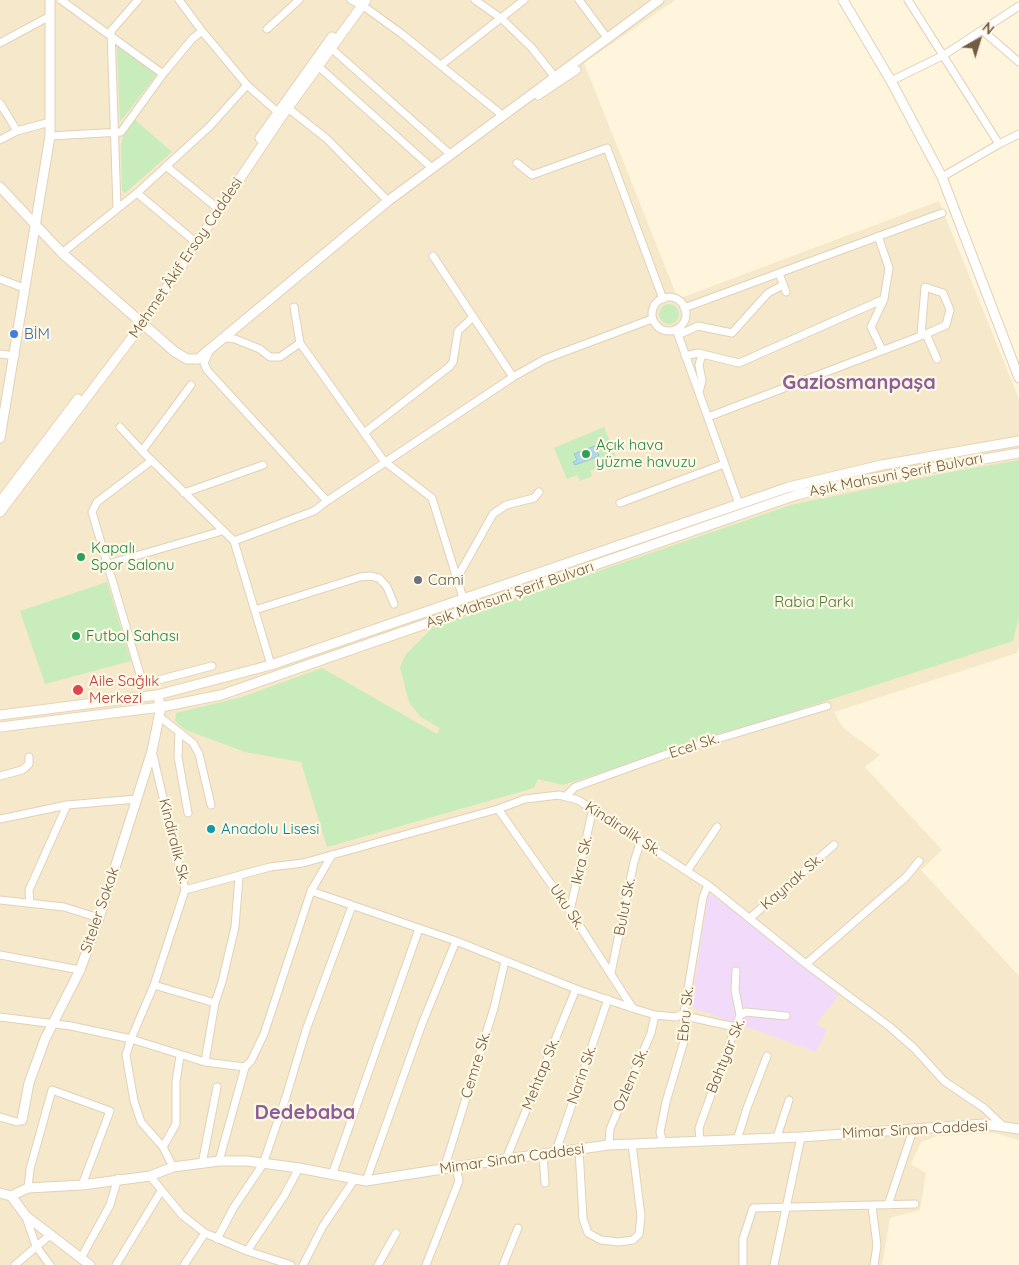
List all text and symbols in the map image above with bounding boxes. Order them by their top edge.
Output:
north arrow [954,15,1004,65]
text: N [979,18,998,39]
street label: Mehmet Âkif Ersoy Caddesi [125,174,247,342]
place label: BİM [24,325,50,343]
marker: BİM [8,328,20,340]
district label: Gaziosmanpaşa [782,371,936,395]
place label: Açık hava yüzme havuzu [596,436,696,471]
marker: Açık hava yüzme havuzu [580,448,592,460]
street label: Aşık Mahsuni Şerif Bulvarı [808,449,984,501]
place label: Kapalı Spor Salonu [91,539,175,574]
marker: Kapalı Spor Salonu [75,551,87,563]
street label: Aşık Mahsuni Şerif Bulvarı [424,558,596,632]
place label: Cami [428,571,464,589]
marker: Cami [412,574,424,586]
park label: Rabia Parkı [774,593,854,611]
place label: Futbol Sahası [86,627,179,645]
marker: Futbol Sahası [70,630,82,642]
place label: Aile Sağlık Merkezi [89,672,159,707]
marker: Aile Sağlık Merkezi [71,683,85,697]
street label: Ecel Sk. [667,729,721,763]
street label: Kindiralik Sk. [155,797,193,885]
street label: Kindiralik Sk. [582,798,664,860]
place label: Anadolu Lisesi [221,820,320,838]
marker: Anadolu Lisesi [205,823,217,835]
street label: Ikra Sk. [568,834,596,886]
street label: Kaynak Sk. [757,850,827,914]
street label: Siteler Sokak [77,865,123,955]
street label: Bulut Sk. [611,877,639,937]
street label: Uku Sk. [545,881,589,933]
street label: Ebru Sk. [674,986,698,1042]
street label: Bahtyar Sk. [703,1016,749,1096]
street label: Cemre Sk. [457,1029,495,1101]
street label: Mehtap Sk. [518,1035,564,1113]
street label: Narin Sk. [564,1043,600,1107]
street label: Ozlem Sk. [610,1045,652,1115]
district label: Dedebaba [255,1101,355,1125]
street label: Mimar Sinan Caddesi [842,1117,988,1143]
street label: Mimar Sinan Caddesi [438,1140,586,1178]

